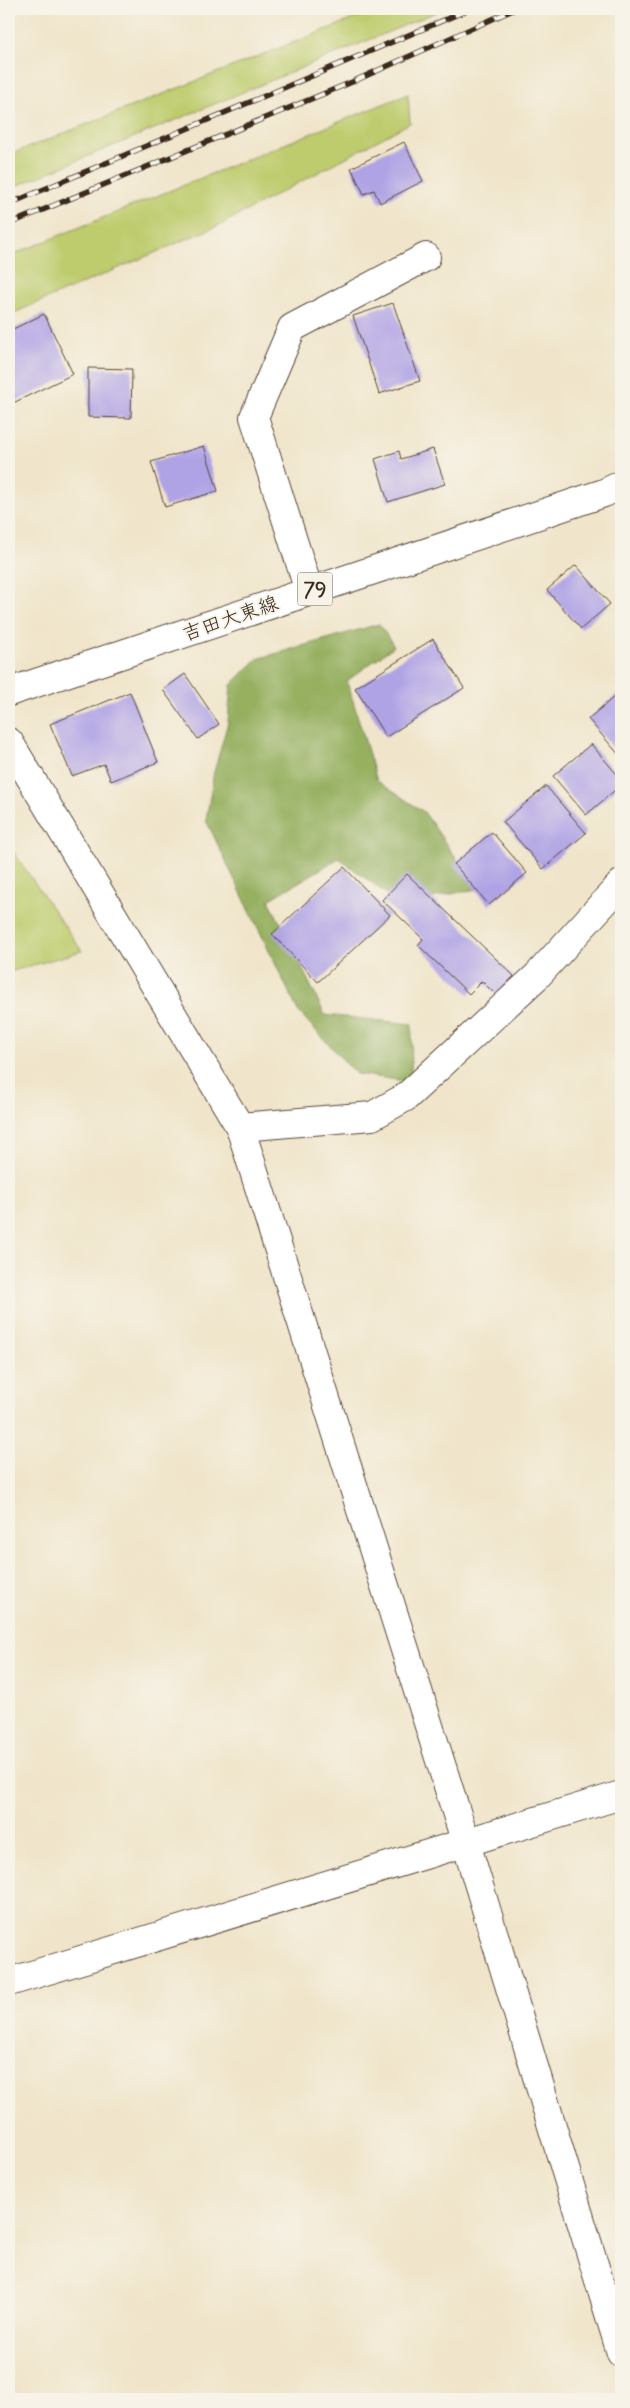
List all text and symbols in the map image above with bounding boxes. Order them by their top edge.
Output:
road number: 79 [298,572,332,606]
street label: 吉田大東線 [179,590,282,648]

